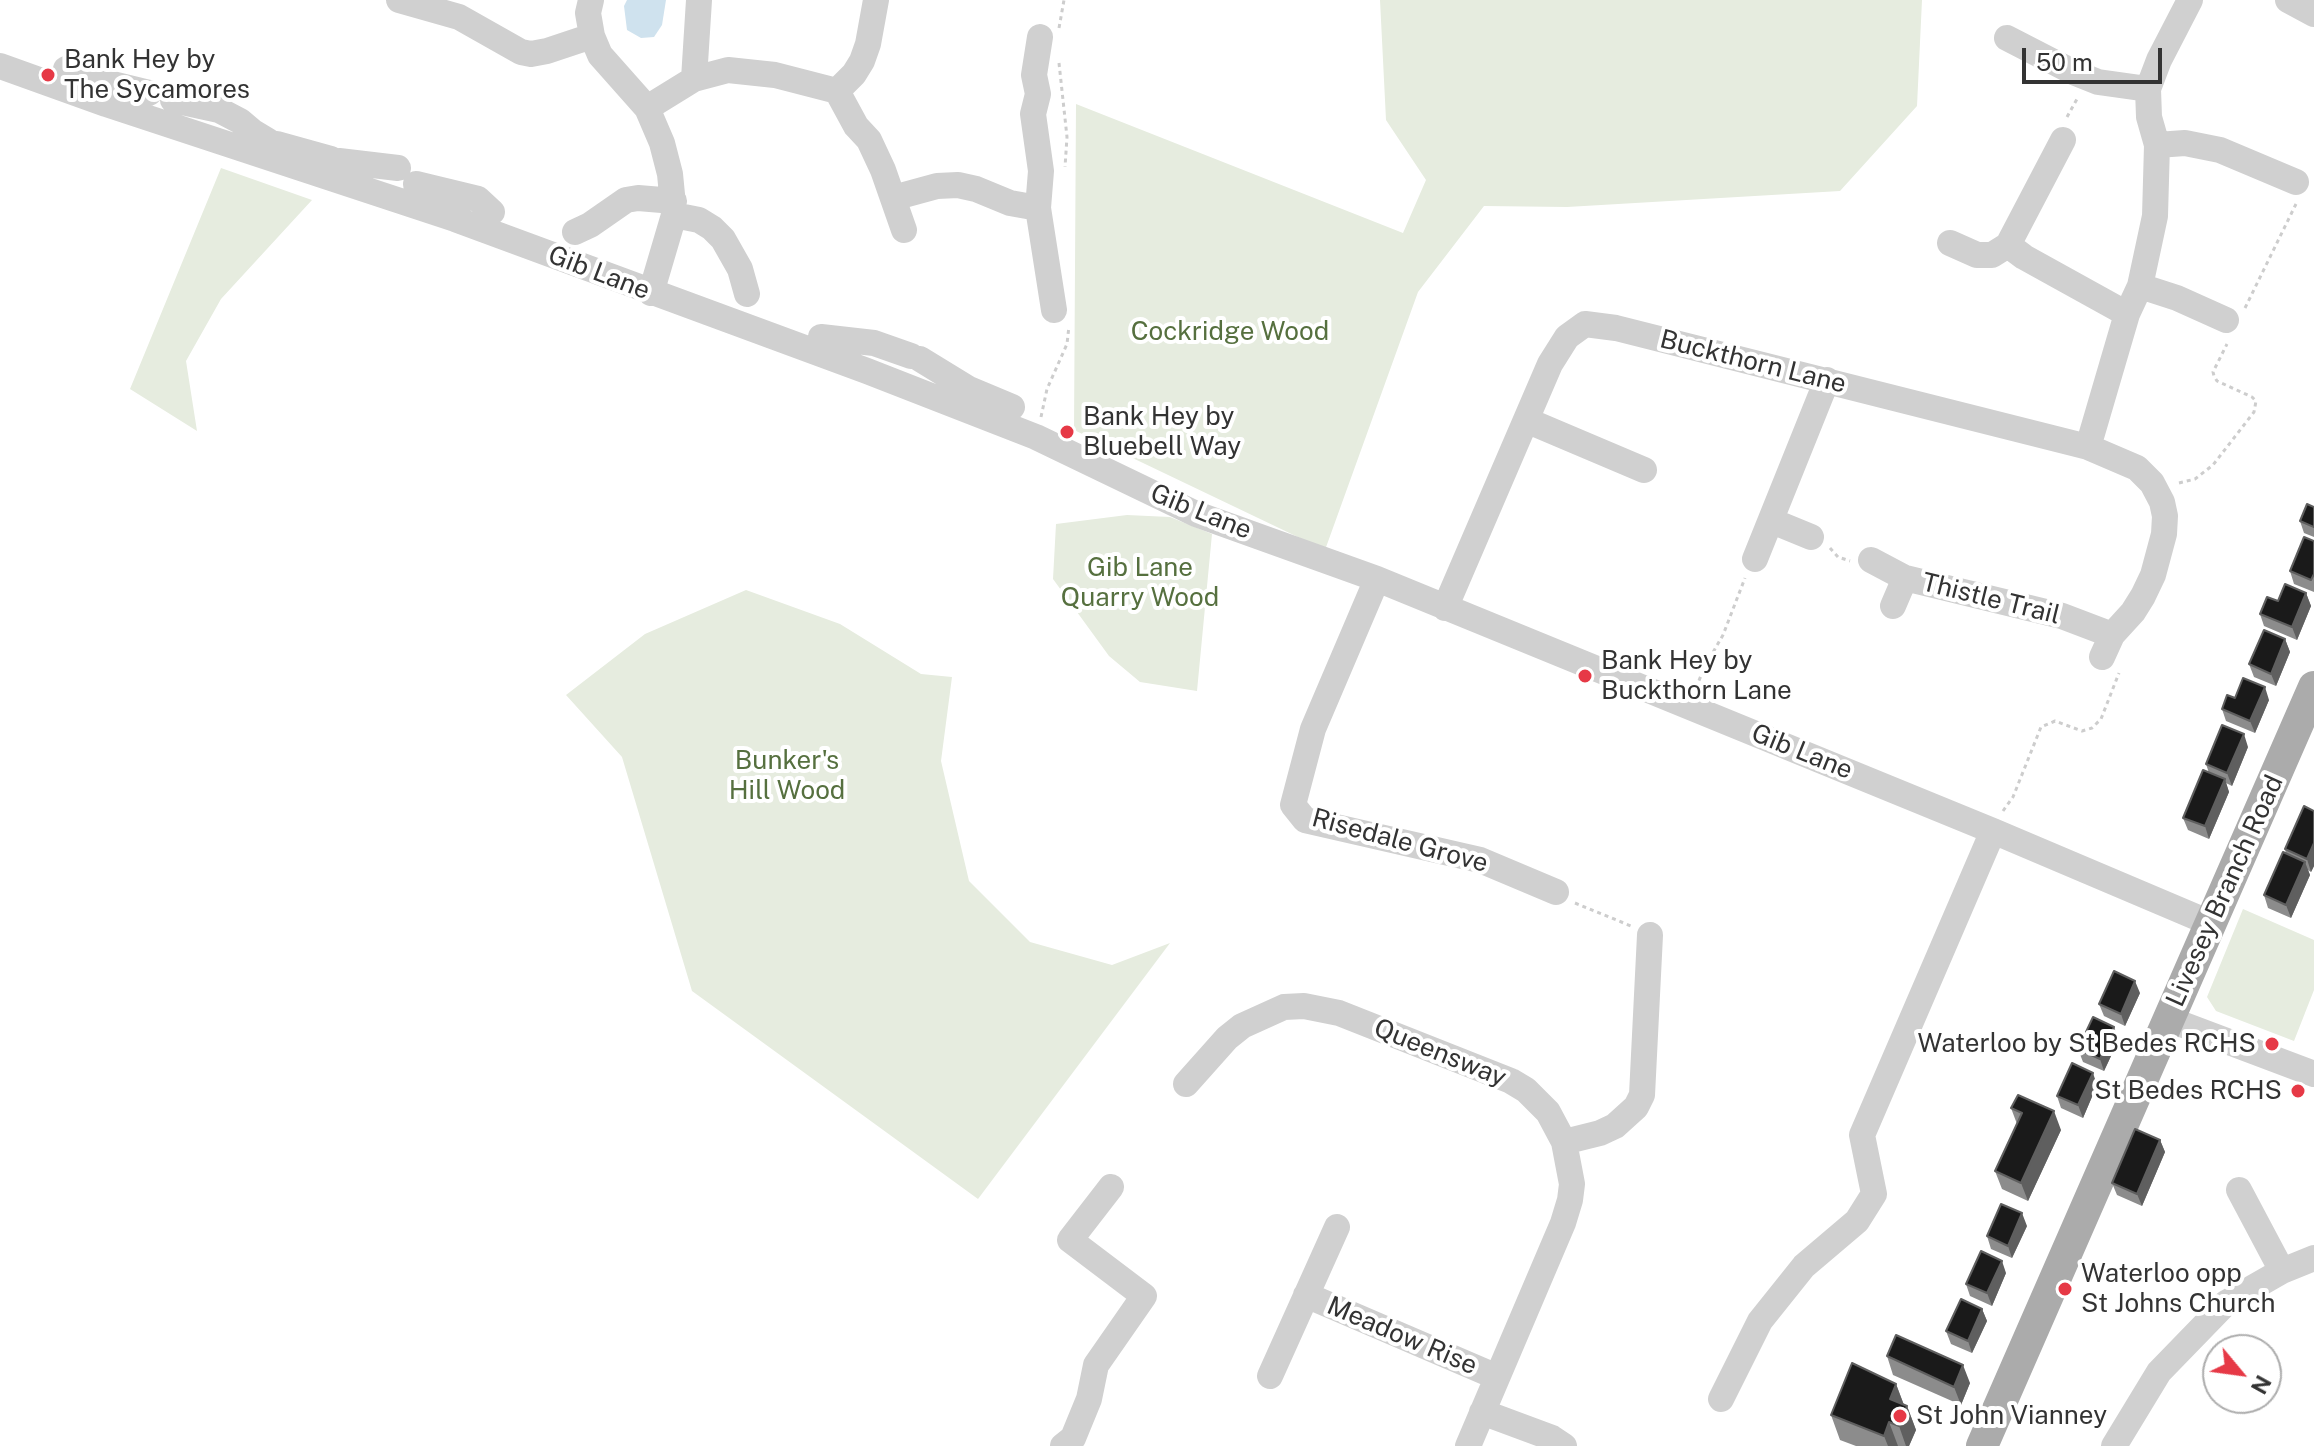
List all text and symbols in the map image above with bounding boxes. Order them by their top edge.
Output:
scale bar [2026,32,2166,82]
place label: Bank Hey by The Sycamores [64,44,250,106]
text: 50 m [2036,48,2093,76]
marker: Bank Hey by The Sycamores [39,66,57,84]
street label: Gib Lane [544,239,654,307]
park label: Cockridge Wood [1131,316,1329,348]
street label: Buckthorn Lane [1657,324,1849,400]
place label: Bank Hey by Bluebell Way [1083,401,1241,462]
marker: Bank Hey by Bluebell Way [1058,423,1076,441]
street label: Gib Lane [1146,478,1256,546]
park label: Gib Lane Quarry Wood [1061,552,1219,614]
street label: Thistle Trail [1919,567,2063,631]
place label: Bank Hey by Buckthorn Lane [1601,645,1792,706]
marker: Bank Hey by Buckthorn Lane [1576,667,1594,685]
street label: Gib Lane [1747,718,1857,786]
park label: Bunker's Hill Wood [729,745,845,806]
street label: Livesey Branch Road [2160,770,2290,1012]
street label: Risedale Grove [1309,803,1491,879]
street label: Queensway [1369,1012,1511,1094]
place label: Waterloo by St Bedes RCHS [1918,1028,2256,1060]
marker: Waterloo by St Bedes RCHS [2263,1035,2281,1053]
place label: St Bedes RCHS [2094,1075,2282,1107]
marker: St Bedes RCHS [2289,1082,2307,1100]
place label: Waterloo opp St Johns Church [2081,1258,2276,1320]
marker: Waterloo opp St Johns Church [2056,1280,2074,1298]
street label: Meadow Rise [1322,1290,1482,1382]
north arrow [2202,1334,2282,1414]
text: N [2246,1371,2277,1398]
place label: St John Vianney [1916,1400,2107,1432]
marker: St John Vianney [1891,1407,1909,1425]

